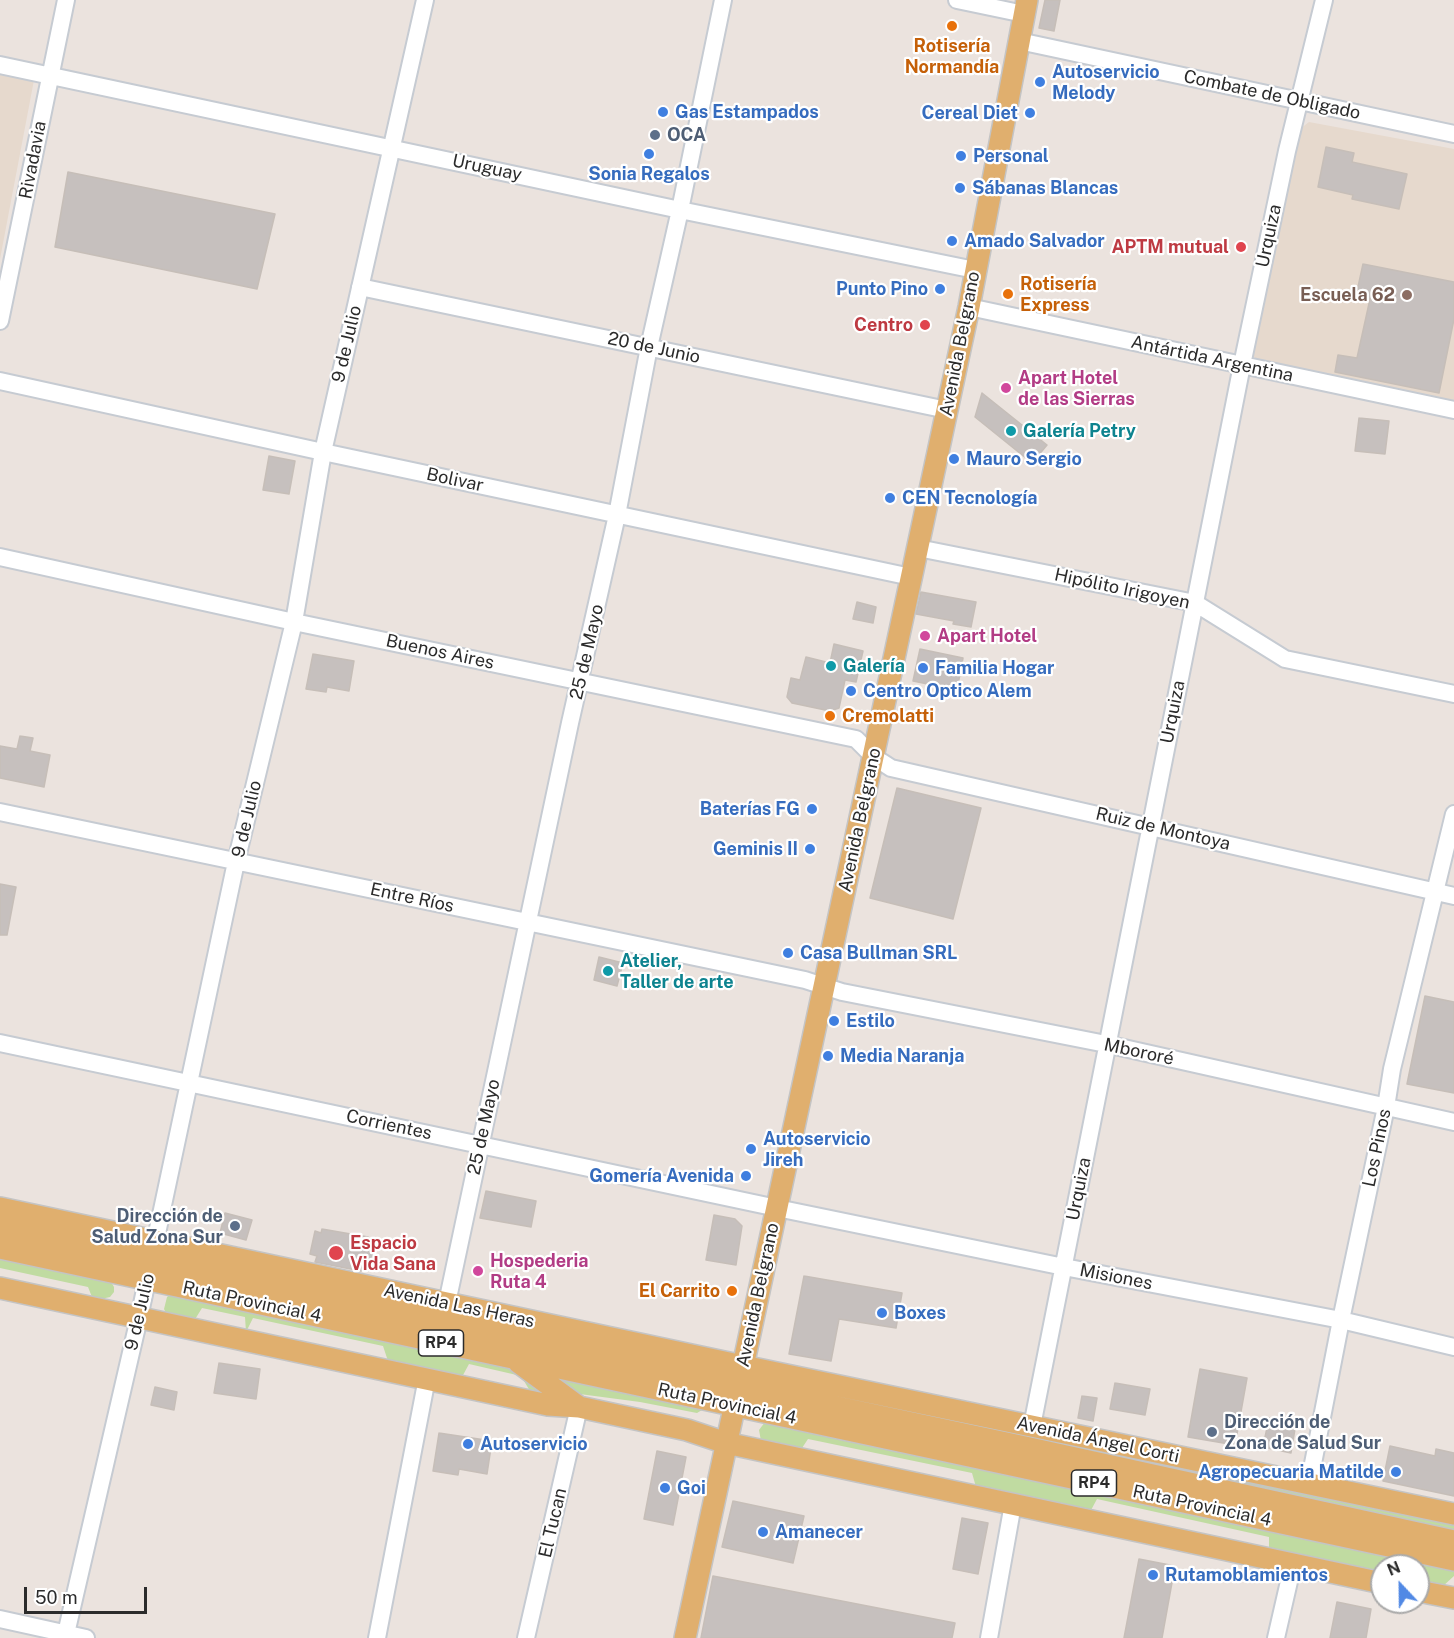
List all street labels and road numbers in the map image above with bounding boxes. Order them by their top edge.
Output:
street label: Combate de Obligado [1182,66,1362,124]
street label: Rivadavia [15,119,51,201]
street label: Uruguay [450,150,524,186]
street label: Urquiza [1252,202,1286,270]
street label: Avenida Belgrano [935,270,985,418]
street label: 9 de Julio [328,303,366,385]
street label: 20 de Junio [606,328,702,368]
street label: Antártida Argentina [1129,331,1295,387]
street label: Bolivar [424,463,486,497]
street label: Hipólito Irigoyen [1052,564,1192,614]
street label: 25 de Mayo [566,602,608,702]
street label: Buenos Aires [384,630,496,674]
street label: Urquiza [1156,679,1190,745]
street label: Avenida Belgrano [834,746,886,894]
street label: 9 de Julio [228,778,266,860]
street label: Ruiz de Montoya [1094,803,1232,855]
street label: Entre Ríos [368,879,456,917]
street label: Mbororé [1102,1034,1176,1070]
street label: 25 de Mayo [463,1077,505,1177]
street label: Corrientes [344,1105,434,1145]
street label: Los Pinos [1358,1107,1396,1189]
street label: Urquiza [1062,1156,1096,1222]
street label: Avenida Belgrano [732,1221,784,1369]
street label: Misiones [1078,1259,1154,1295]
street label: 9 de Julio [121,1271,159,1353]
street label: Ruta Provincial 4 [181,1277,323,1327]
street label: Avenida Las Heras [382,1279,536,1333]
road number: RP4 [418,1330,464,1356]
street label: Ruta Provincial 4 [656,1379,798,1429]
street label: Avenida Ángel Corti [1015,1412,1181,1468]
road number: RP4 [1072,1470,1116,1496]
street label: Ruta Provincial 4 [1131,1481,1273,1531]
street label: El Tucan [535,1486,571,1560]

